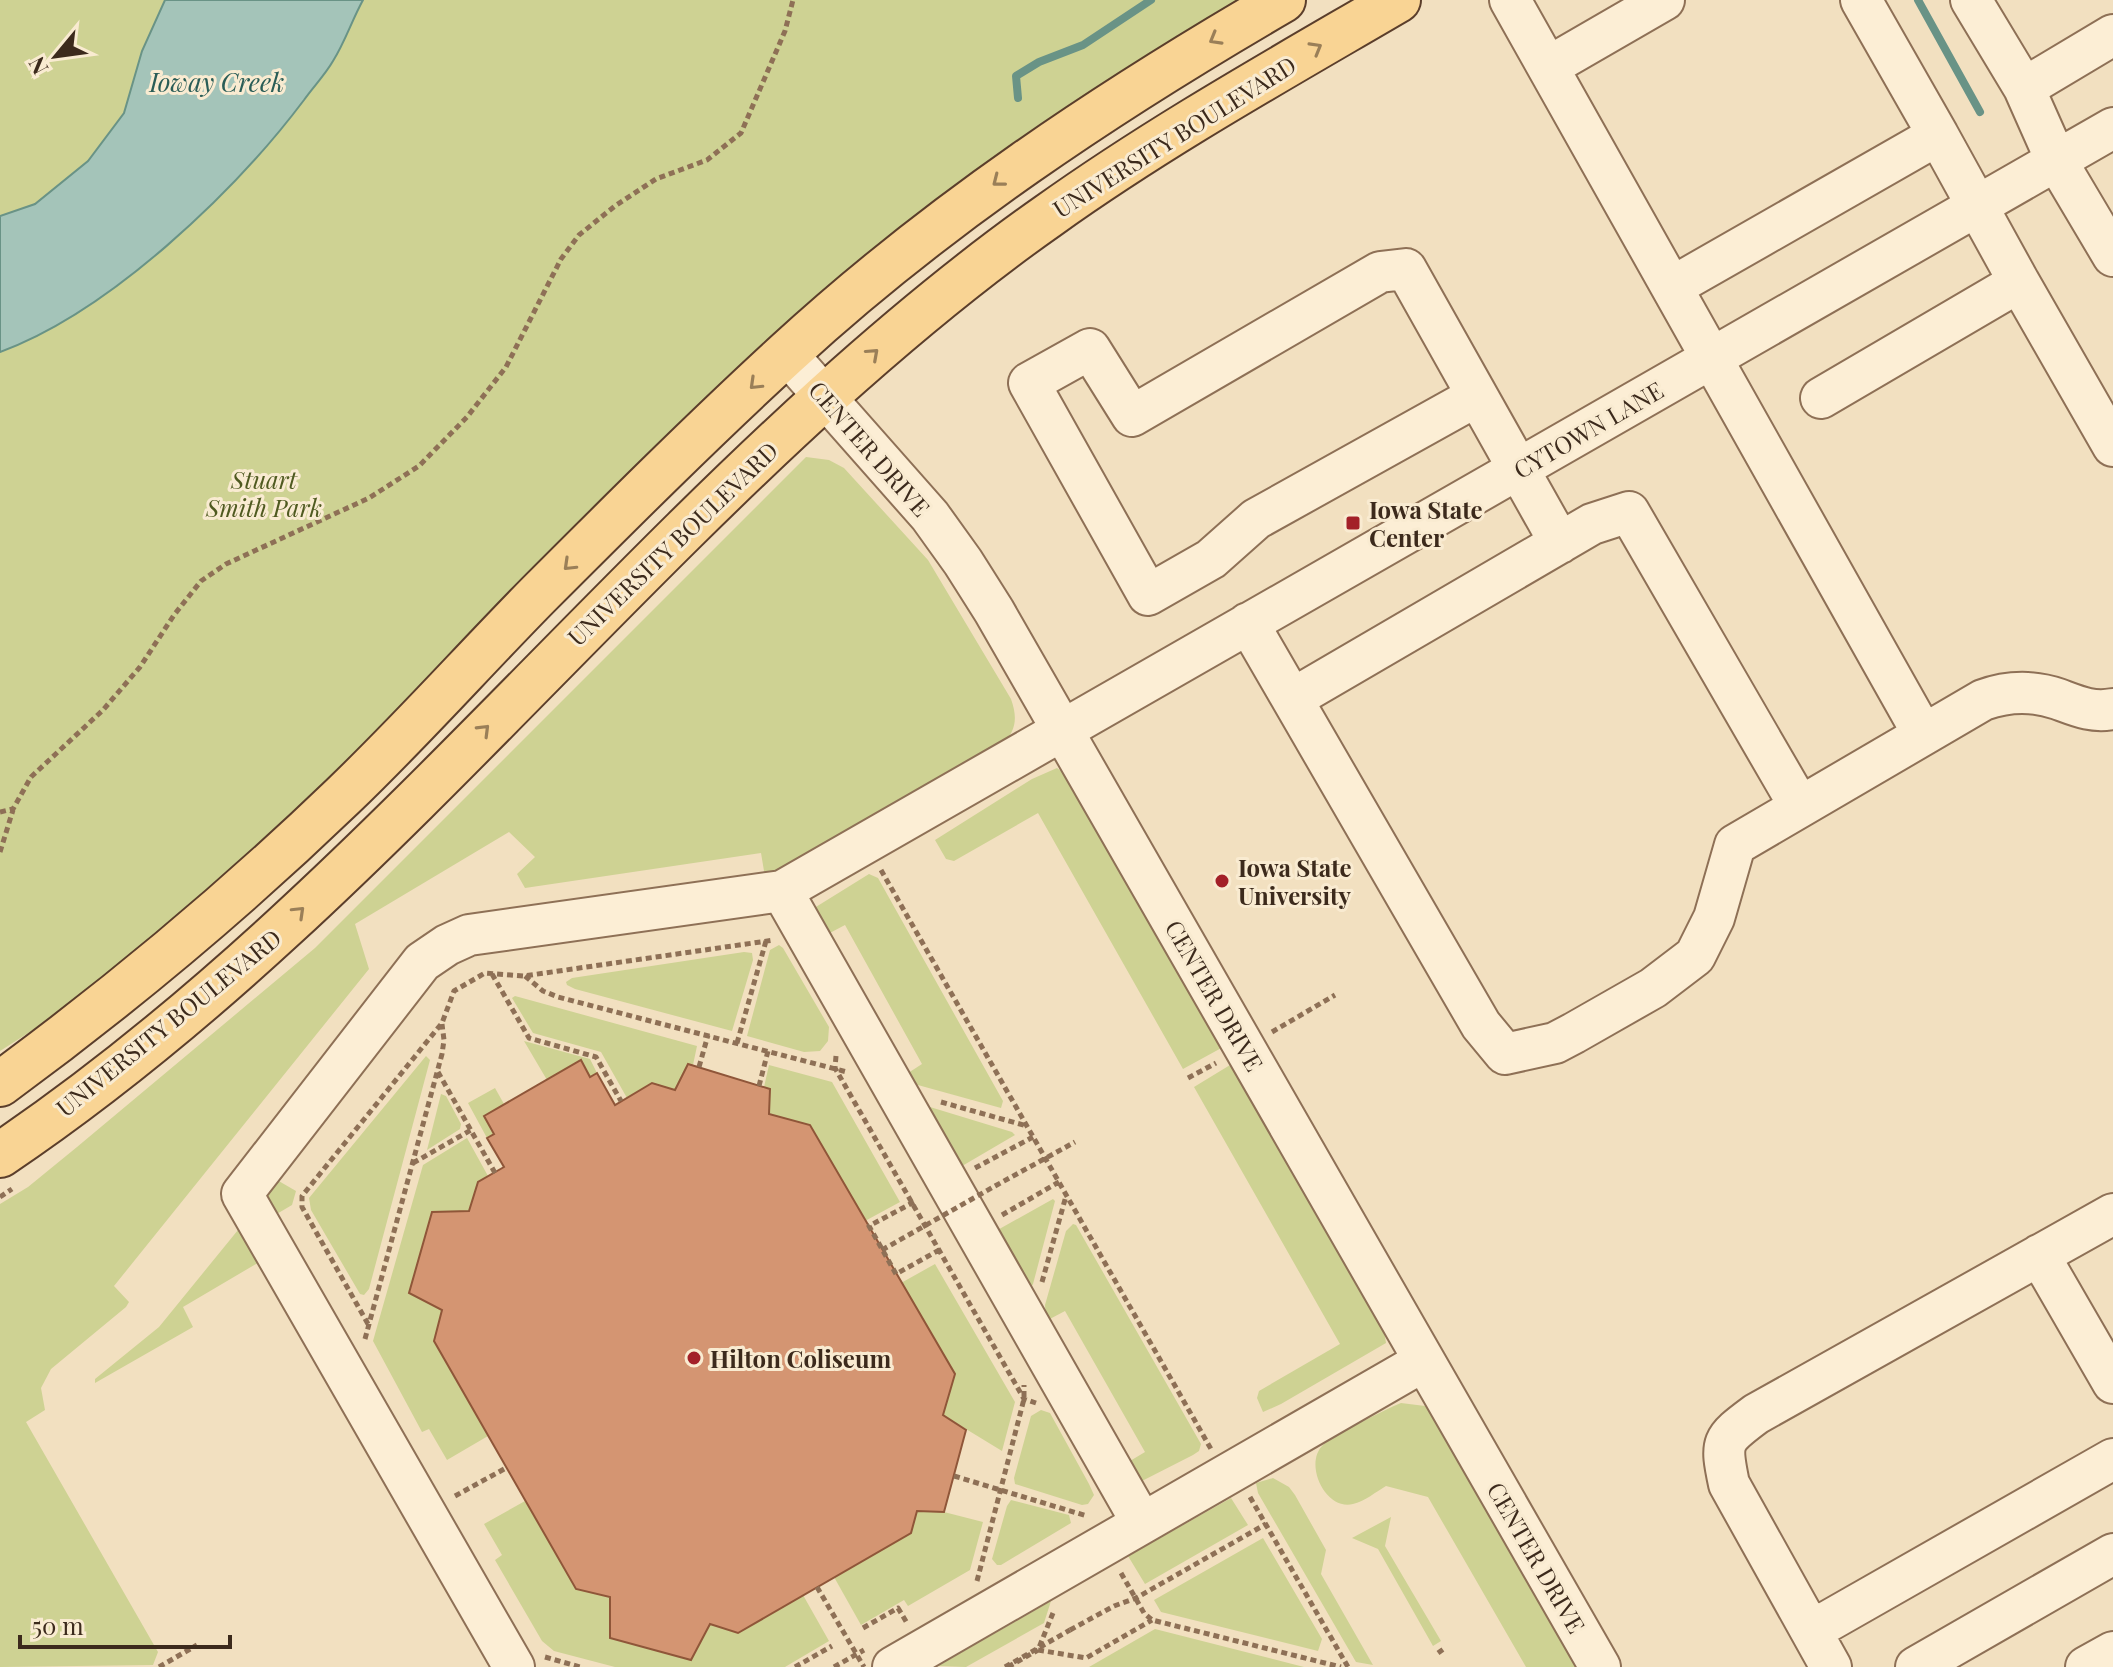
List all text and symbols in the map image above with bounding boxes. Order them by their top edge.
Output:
north arrow [16,16,96,96]
one-way arrow [1210,29,1224,45]
one-way arrow [1307,42,1322,58]
street label: UNIVERSITY BOULEVARD [1046,48,1302,224]
text: N [21,52,55,80]
water label: Ioway Creek [148,64,285,99]
one-way arrow [992,172,1007,186]
one-way arrow [863,350,878,364]
street label: CYTOWN LANE [1507,373,1669,485]
one-way arrow [750,374,765,388]
street label: CENTER DRIVE [802,374,938,522]
street label: UNIVERSITY BOULEVARD [560,434,784,652]
park label: Stuart Smith Park [205,463,322,523]
place label: Iowa State Center [1369,493,1483,553]
marker: Iowa State Center [1344,514,1362,532]
one-way arrow [564,556,578,570]
one-way arrow [475,725,490,739]
place label: Iowa State University [1238,851,1352,911]
marker: Iowa State University [1213,872,1231,890]
one-way arrow [290,907,304,922]
street label: CENTER DRIVE [1159,914,1271,1076]
street label: UNIVERSITY BOULEVARD [49,921,287,1123]
place label: Hilton Coliseum [710,1342,891,1374]
marker: Hilton Coliseum [685,1349,703,1367]
street label: CENTER DRIVE [1481,1476,1593,1638]
scale bar [20,1599,230,1649]
text: 50 m [32,1609,84,1641]

